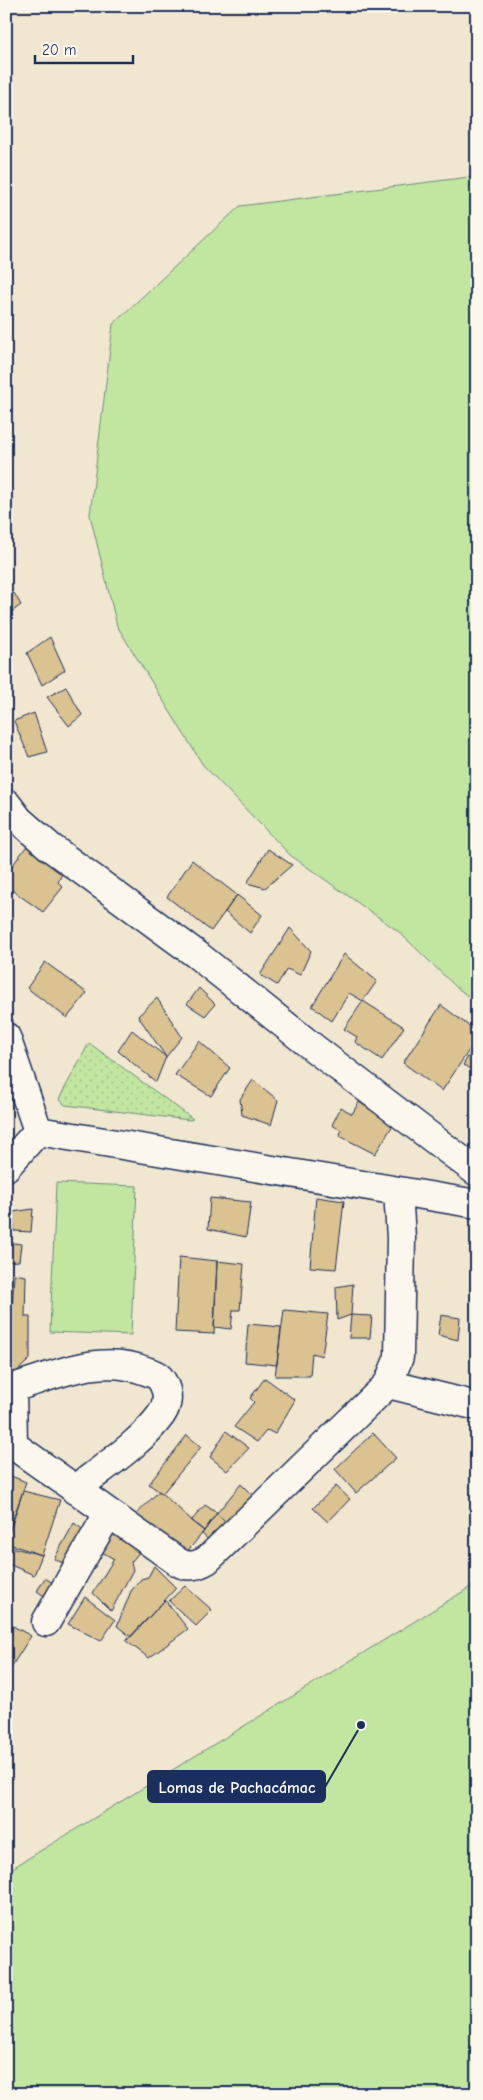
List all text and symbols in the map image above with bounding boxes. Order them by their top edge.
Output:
scale bar [35,32,132,64]
text: 20 m [42,41,76,59]
callout: Lomas de Pachacámac [148,1771,325,1802]
text: Lomas de Pachacámac [159,1779,316,1797]

